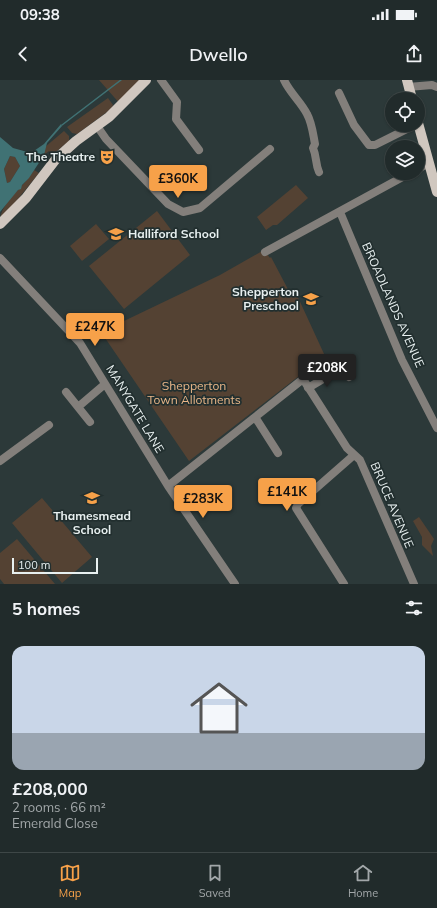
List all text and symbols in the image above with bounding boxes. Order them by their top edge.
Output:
text: 09:38 [20,5,60,24]
icon: back [12,43,34,65]
text: Dwello [189,43,248,66]
icon: share [403,43,425,65]
map controls [385,92,425,180]
button: locate [385,92,425,132]
button: layers [385,140,425,180]
theatre icon: The Theatre [98,148,116,166]
place label: The Theatre [26,149,95,164]
pin: £360K [150,165,206,199]
text: £360K [158,170,198,186]
school or university icon: Halliford School [107,225,125,243]
place label: Halliford School [128,226,219,241]
street label: BROADLANDS AVENUE [359,240,428,370]
place label: Shepperton Preschool [232,284,299,313]
school or university icon: Shepperton Preschool [302,290,320,308]
pin: £247K [67,313,123,347]
text: £247K [75,318,115,334]
pin: £208K [299,354,355,388]
text: £208K [307,359,347,375]
street label: MANYGATE LANE [103,362,168,456]
park label: Shepperton Town Allotments [147,378,241,407]
street label: BRUCE AVENUE [368,460,417,550]
pin: £141K [259,478,315,512]
text: £141K [267,483,307,499]
pin: £283K [175,485,231,519]
school or university icon: Thamesmead School [83,489,101,507]
text: £283K [183,490,223,506]
place label: Thamesmead School [53,508,131,537]
scale bar [12,556,98,575]
text: 100 m [18,558,50,572]
icon: filters [403,597,425,619]
text: 5 homes [12,598,80,619]
icon: home [183,672,255,744]
text: £208,000 [12,778,88,799]
text: 2 rooms · 66 m² [12,799,106,815]
text: Emerald Close [12,815,98,831]
tab: Map [59,862,81,900]
tab: Saved [199,862,231,900]
tab: Home [348,862,378,900]

